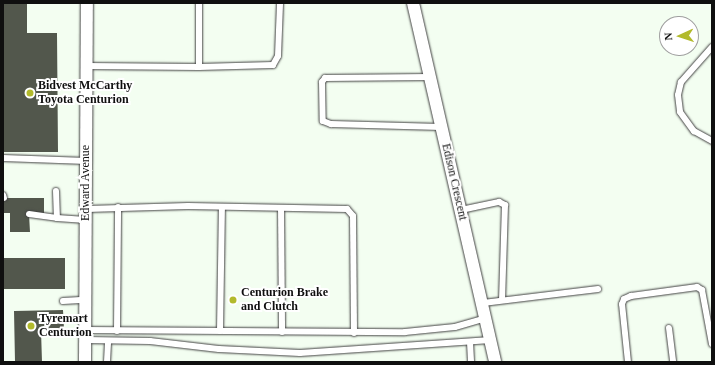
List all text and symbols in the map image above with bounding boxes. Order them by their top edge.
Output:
north arrow [659,16,699,56]
text: N [662,32,674,41]
place label: Bidvest McCarthy Toyota Centurion [38,79,132,107]
marker: Bidvest McCarthy Toyota Centurion [25,88,35,98]
street label: Edison Crescent [438,142,470,222]
street label: Edward Avenue [79,145,93,221]
place label: Centurion Brake and Clutch [241,286,328,314]
marker: Centurion Brake and Clutch [228,295,238,305]
place label: Tyremart Centurion [39,312,92,340]
marker: Tyremart Centurion [26,321,36,331]

